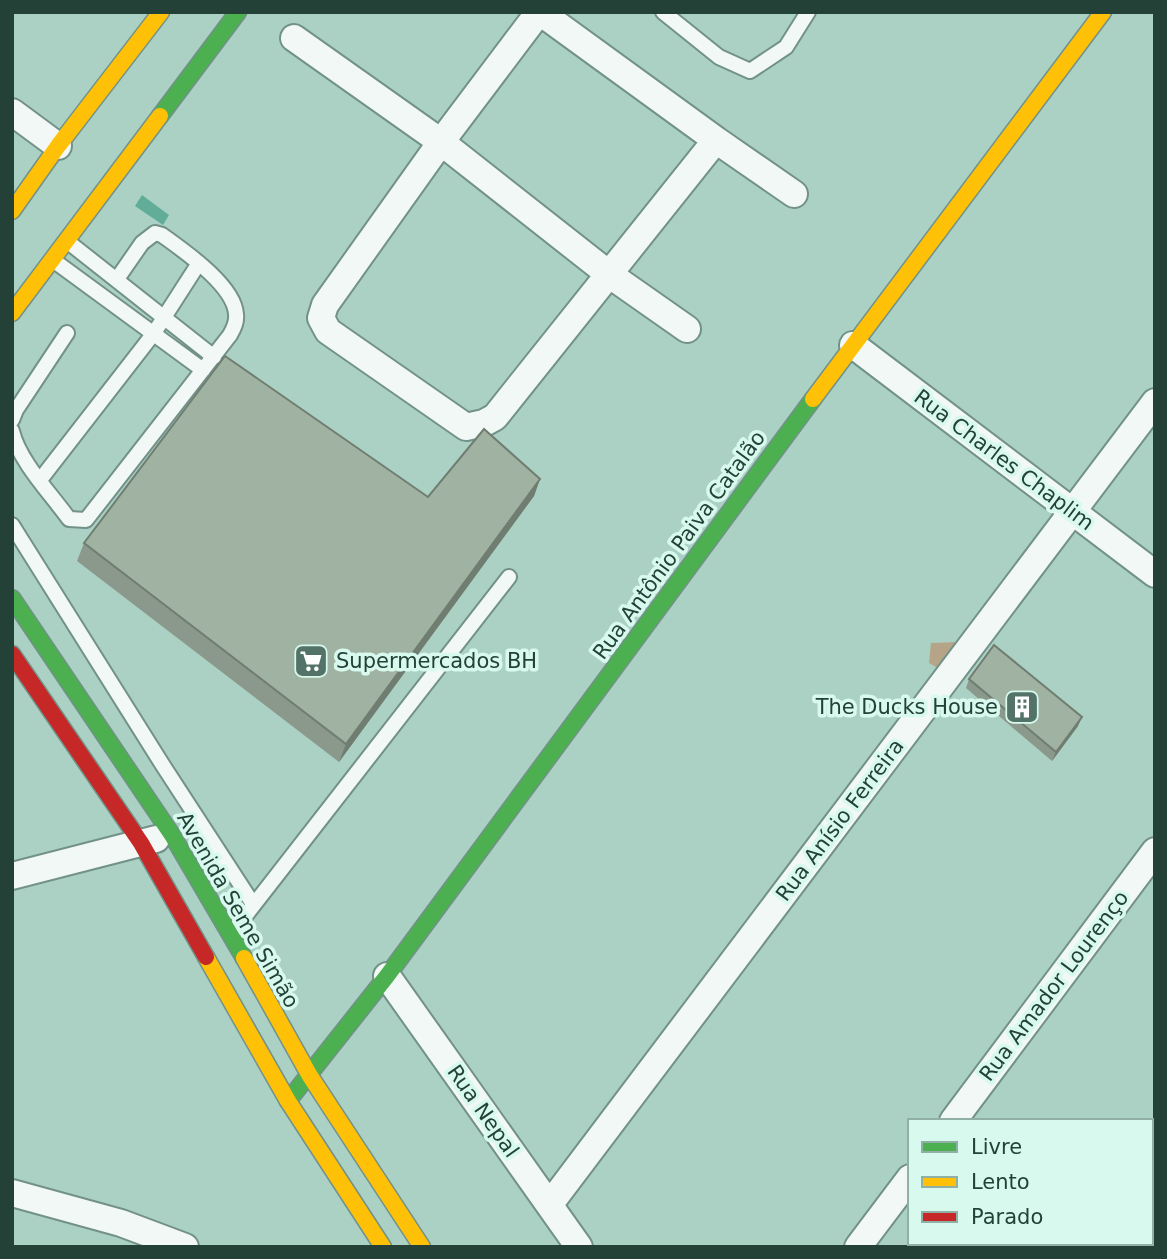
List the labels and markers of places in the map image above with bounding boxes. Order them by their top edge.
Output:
supermarket icon: Supermercados BH [292,642,330,680]
place label: Supermercados BH [336,649,537,673]
building icon: The Ducks House [1003,688,1041,726]
place label: The Ducks House [815,695,998,719]

